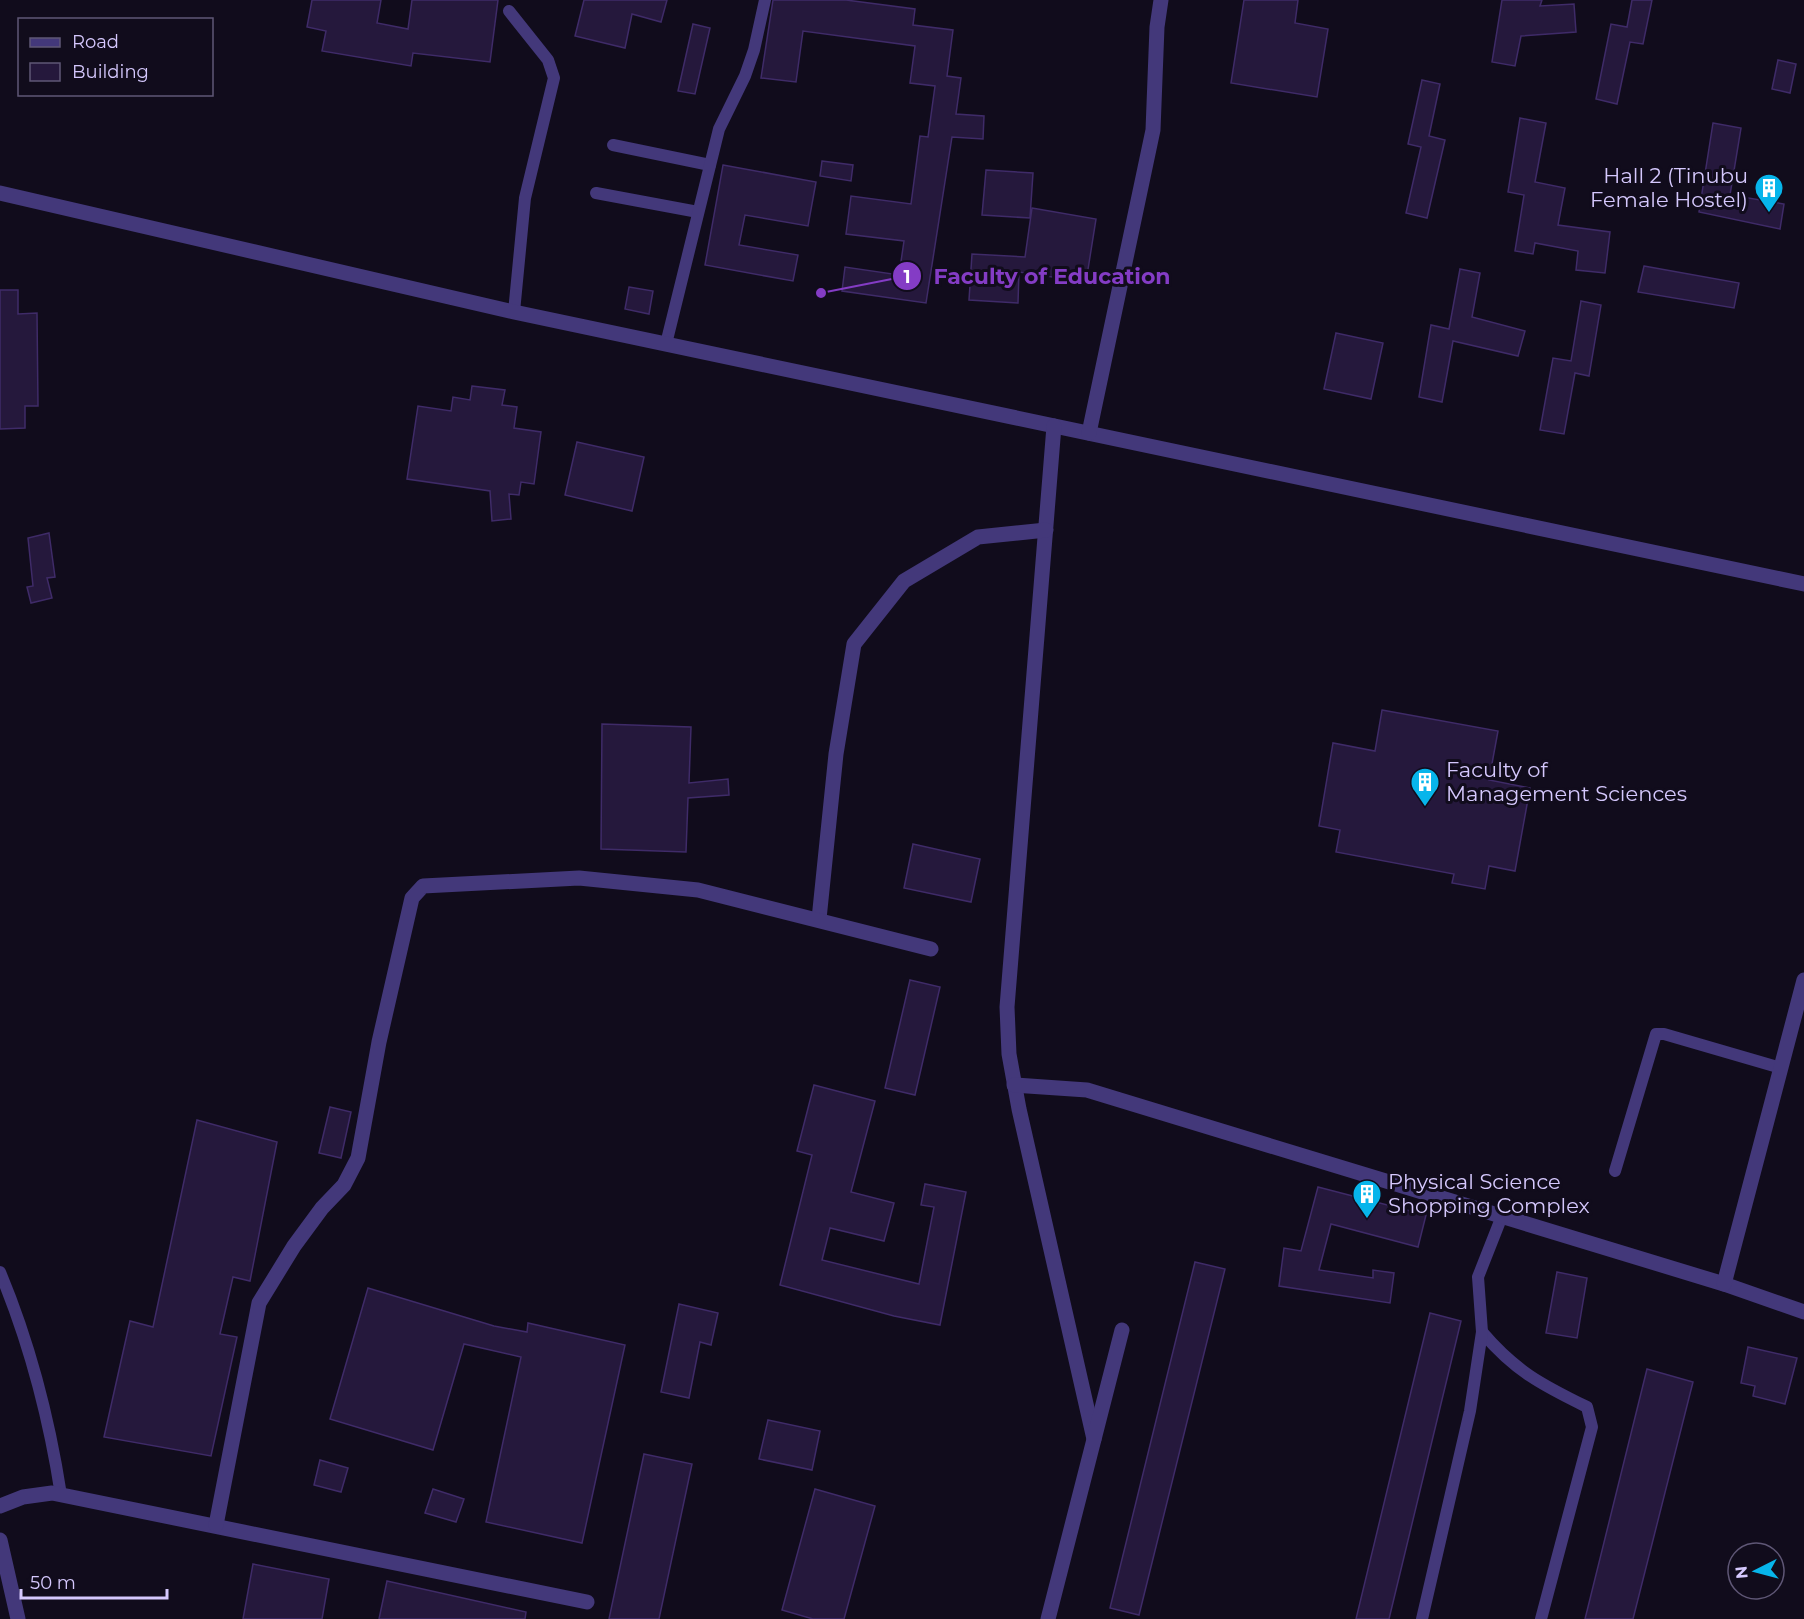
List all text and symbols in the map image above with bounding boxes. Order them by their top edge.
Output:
legend [18,18,213,96]
text: Road [72,31,119,53]
text: Building [72,61,149,83]
place label: Hall 2 (Tinubu Female Hostel) [1590,163,1748,212]
building icon: Hall 2 (Tinubu Female Hostel) [1753,172,1785,214]
callout: Faculty of Education [892,256,1183,296]
text: Faculty of Education [933,263,1171,290]
text: 1 [903,266,911,288]
place label: Faculty of Management Sciences [1446,757,1687,806]
building icon: Faculty of Management Sciences [1409,766,1441,808]
place label: Physical Science Shopping Complex [1388,1169,1590,1218]
building icon: Physical Science Shopping Complex [1351,1178,1383,1220]
north arrow [1726,1541,1786,1601]
scale bar [21,1562,166,1600]
text: N [1731,1565,1752,1580]
text: 50 m [30,1572,76,1594]

